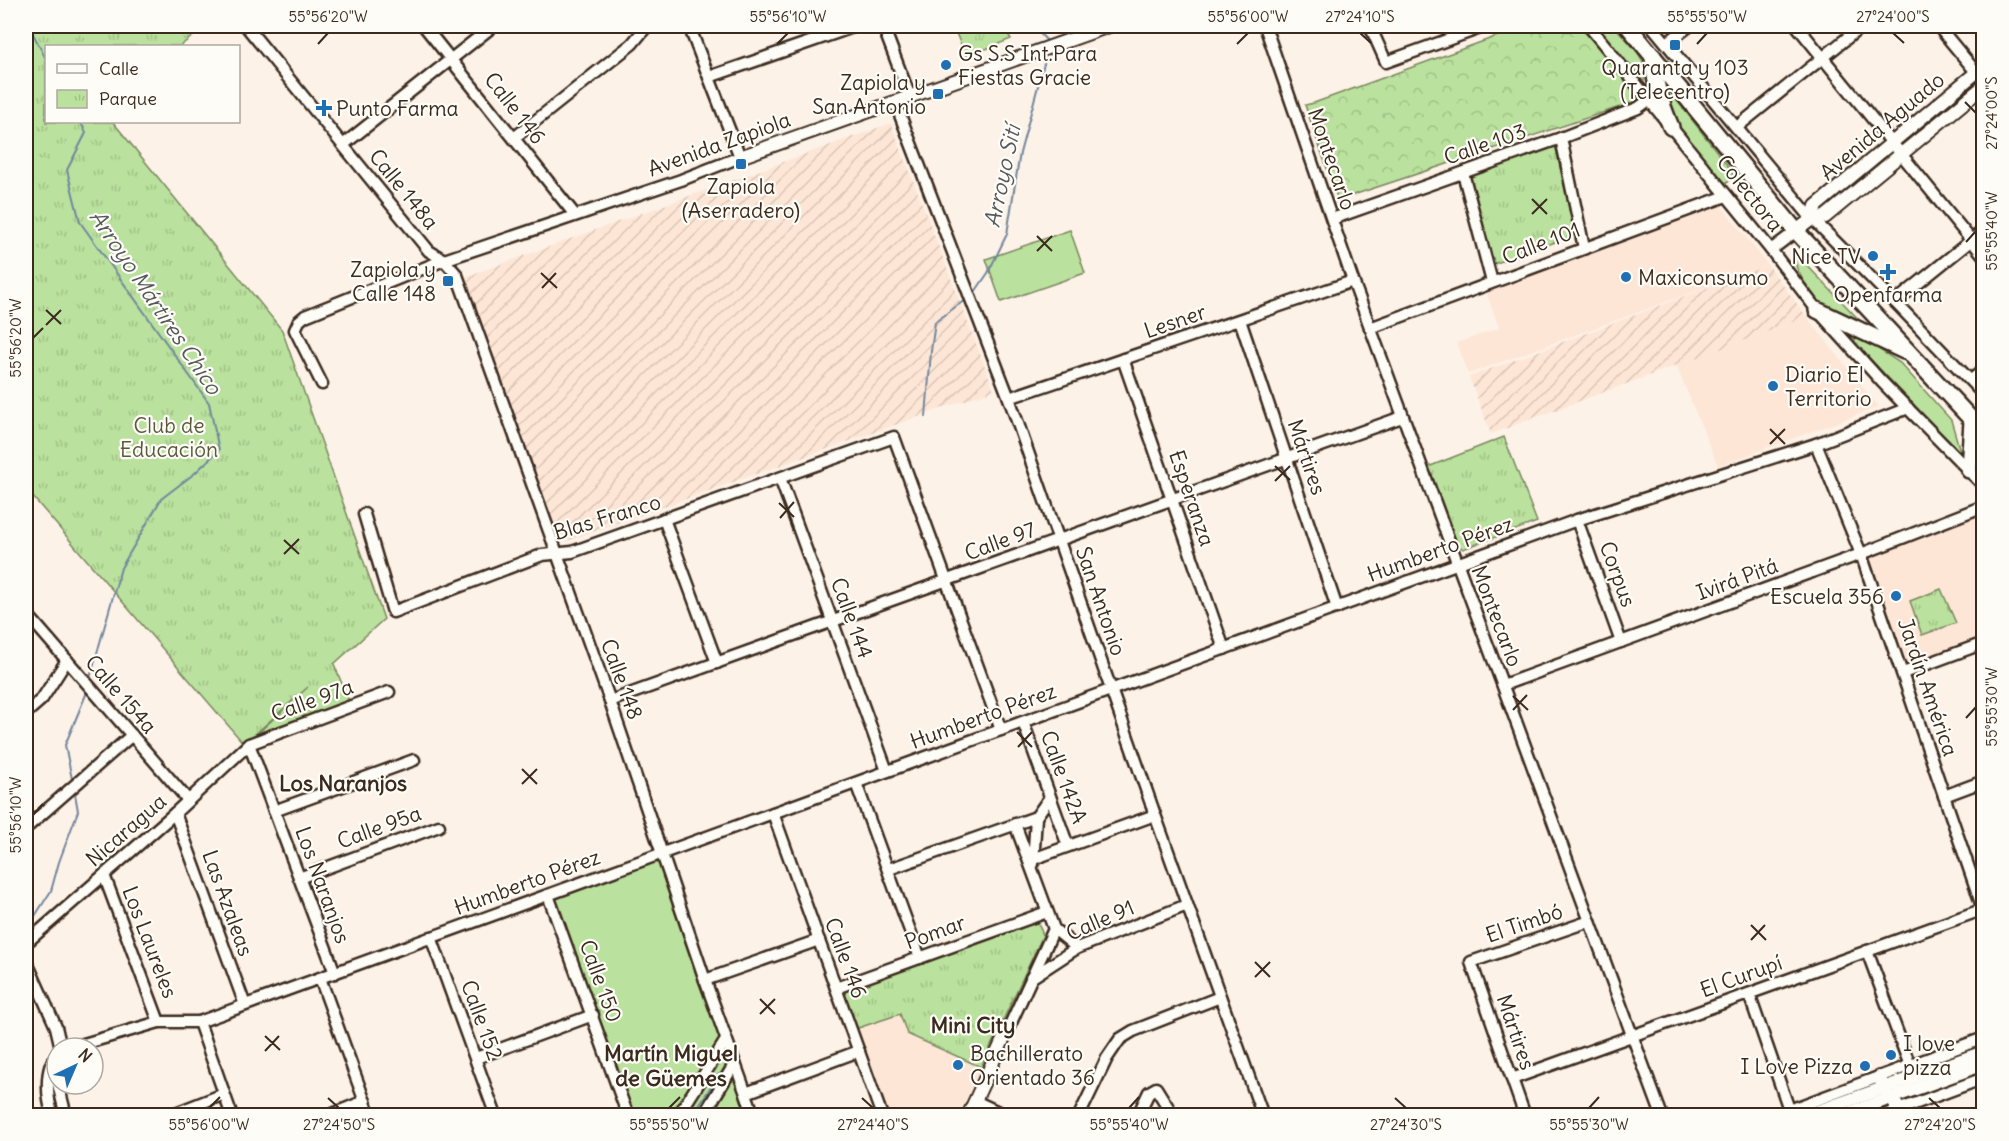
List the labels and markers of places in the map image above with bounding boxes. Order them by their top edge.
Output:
marker: Quaranta y 103 (Telecentro) [1668,38,1682,52]
place label: Gs S.S Int.Para Fiestas Gracie [958,40,1097,91]
place label: Quaranta y 103 (Telecentro) [1601,54,1749,105]
marker: Gs S.S Int.Para Fiestas Gracie [939,58,953,72]
place label: Zapiola y San Antonio [812,69,926,120]
marker: Zapiola y San Antonio [931,87,945,101]
place label: Punto Farma [336,95,459,122]
marker: Punto Farma [317,101,331,115]
marker: Zapiola (Aserradero) [734,157,748,171]
place label: Zapiola (Aserradero) [682,173,800,224]
place label: Nice TV [1791,243,1861,270]
marker: Nice TV [1866,249,1880,263]
place label: Zapiola y Calle 148 [350,256,436,307]
place label: Maxiconsumo [1638,264,1768,291]
marker: Openfarma [1881,265,1895,279]
marker: Maxiconsumo [1619,270,1633,284]
marker: Zapiola y Calle 148 [441,274,455,288]
place label: Openfarma [1833,281,1943,308]
place label: Diario El Territorio [1785,361,1872,412]
marker: Diario El Territorio [1766,379,1780,393]
place label: Escuela 356 [1770,583,1884,610]
marker: Escuela 356 [1889,589,1903,603]
place label: I love pizza [1903,1030,1955,1081]
place label: Bachillerato Orientado 36 [970,1040,1095,1091]
marker: I love pizza [1884,1048,1898,1062]
place label: I Love Pizza [1740,1053,1853,1080]
marker: Bachillerato Orientado 36 [951,1058,965,1072]
marker: I Love Pizza [1858,1059,1872,1073]

